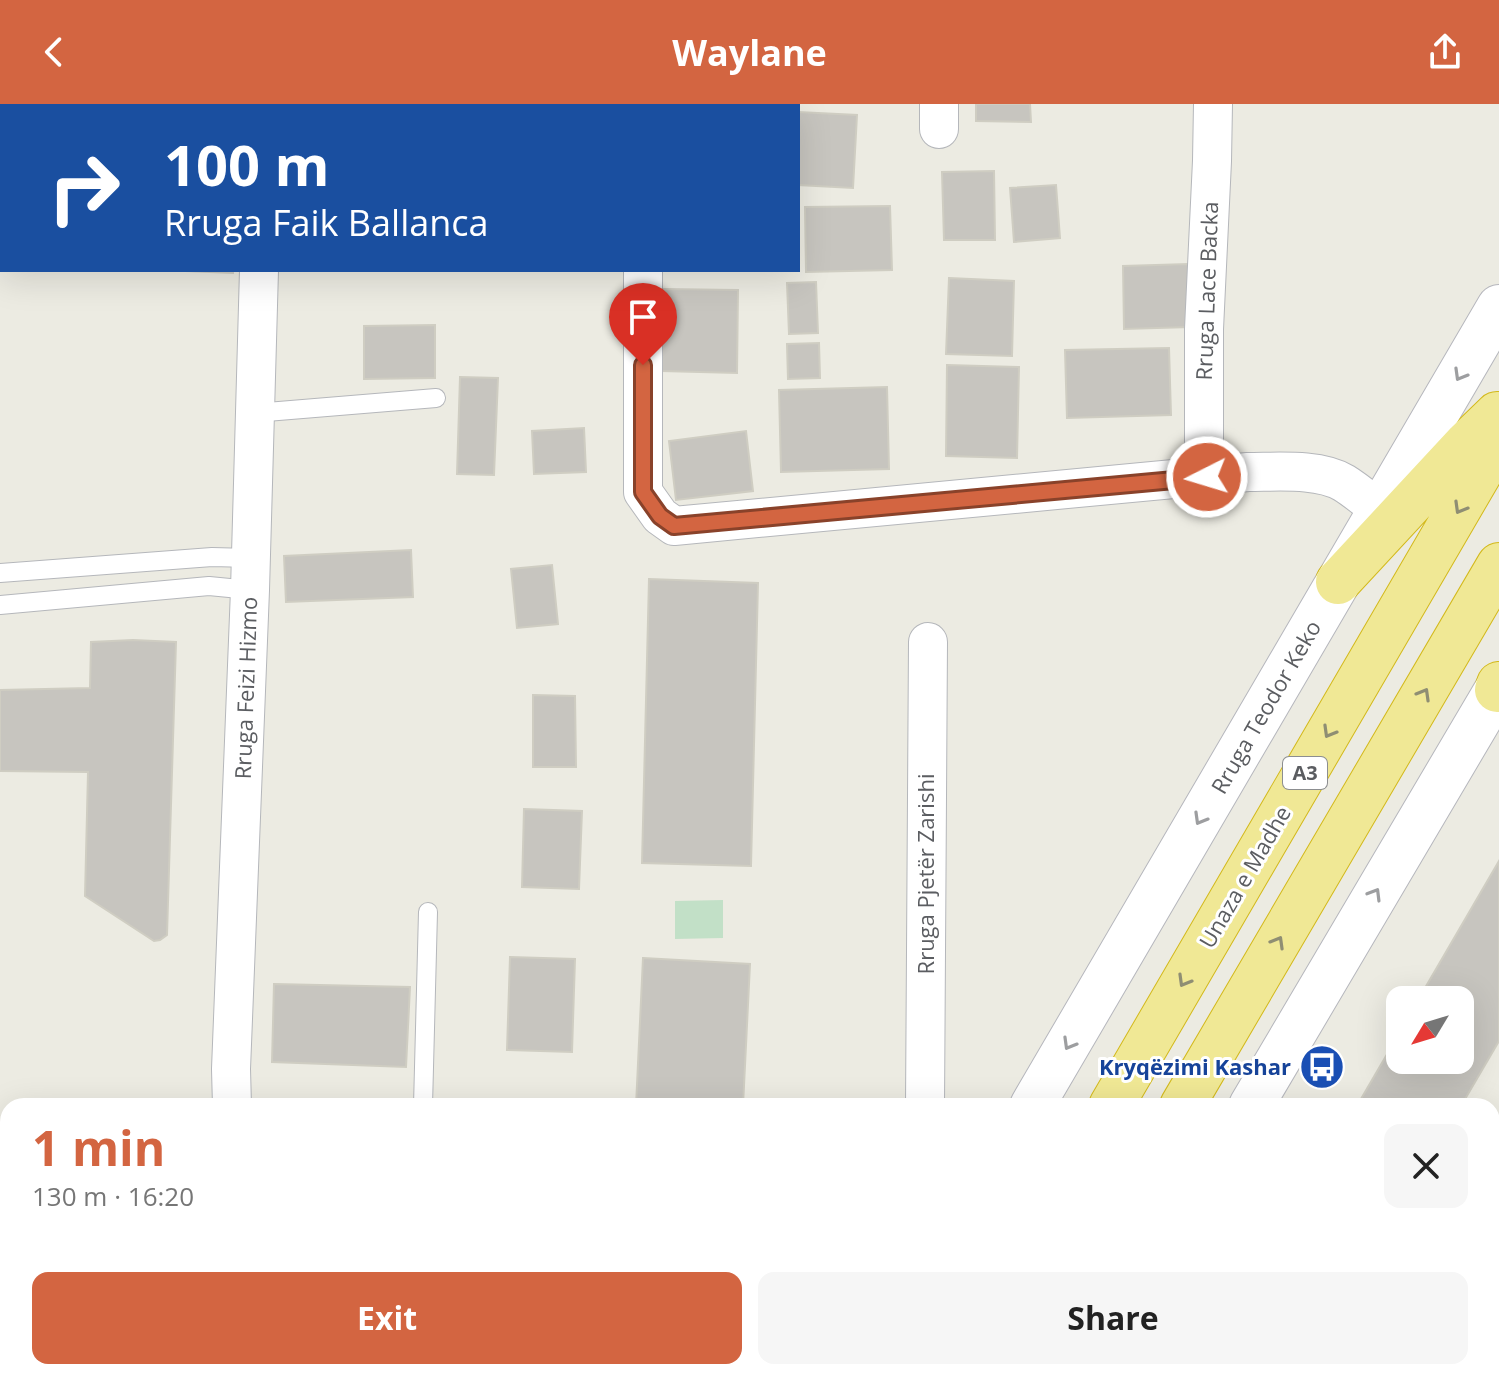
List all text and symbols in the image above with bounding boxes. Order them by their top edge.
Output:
text: Waylane [672,28,827,77]
icon: back [32,30,76,74]
icon: share [1423,30,1467,74]
text: 100 m [164,126,330,202]
icon: right [32,136,136,240]
text: Rruga Faik Ballanca [164,198,489,247]
street label: Rruga Lace Backa [1188,201,1224,381]
pin [609,283,677,365]
icon: arrive [621,295,665,339]
one-way arrow [1454,366,1470,381]
position arrow [1165,435,1249,519]
one-way arrow [1454,499,1470,513]
street label: Rruga Feizi Hizmo [227,596,263,780]
street label: Rruga Teodor Keko [1203,614,1327,799]
one-way arrow [1414,688,1430,703]
one-way arrow [1323,723,1339,738]
road number: A3 [1283,757,1327,789]
street label: Rruga Pjetër Zarishi [910,774,940,974]
street label: Unaza e Madhe [1191,800,1297,953]
one-way arrow [1194,810,1210,825]
one-way arrow [1365,888,1381,903]
one-way arrow [1268,936,1284,951]
one-way arrow [1178,972,1194,987]
north arrow [1386,986,1474,1074]
map controls [1386,986,1474,1074]
one-way arrow [1063,1035,1078,1050]
bus stop icon: Kryqëzimi Kashar [1298,1043,1346,1091]
place label: Kryqëzimi Kashar [1099,1051,1291,1081]
text: 1 min [32,1115,165,1180]
button: close [1384,1124,1468,1208]
text: 130 m · 16:20 [32,1178,194,1214]
button: Exit [32,1272,742,1364]
button: Share [758,1272,1468,1364]

